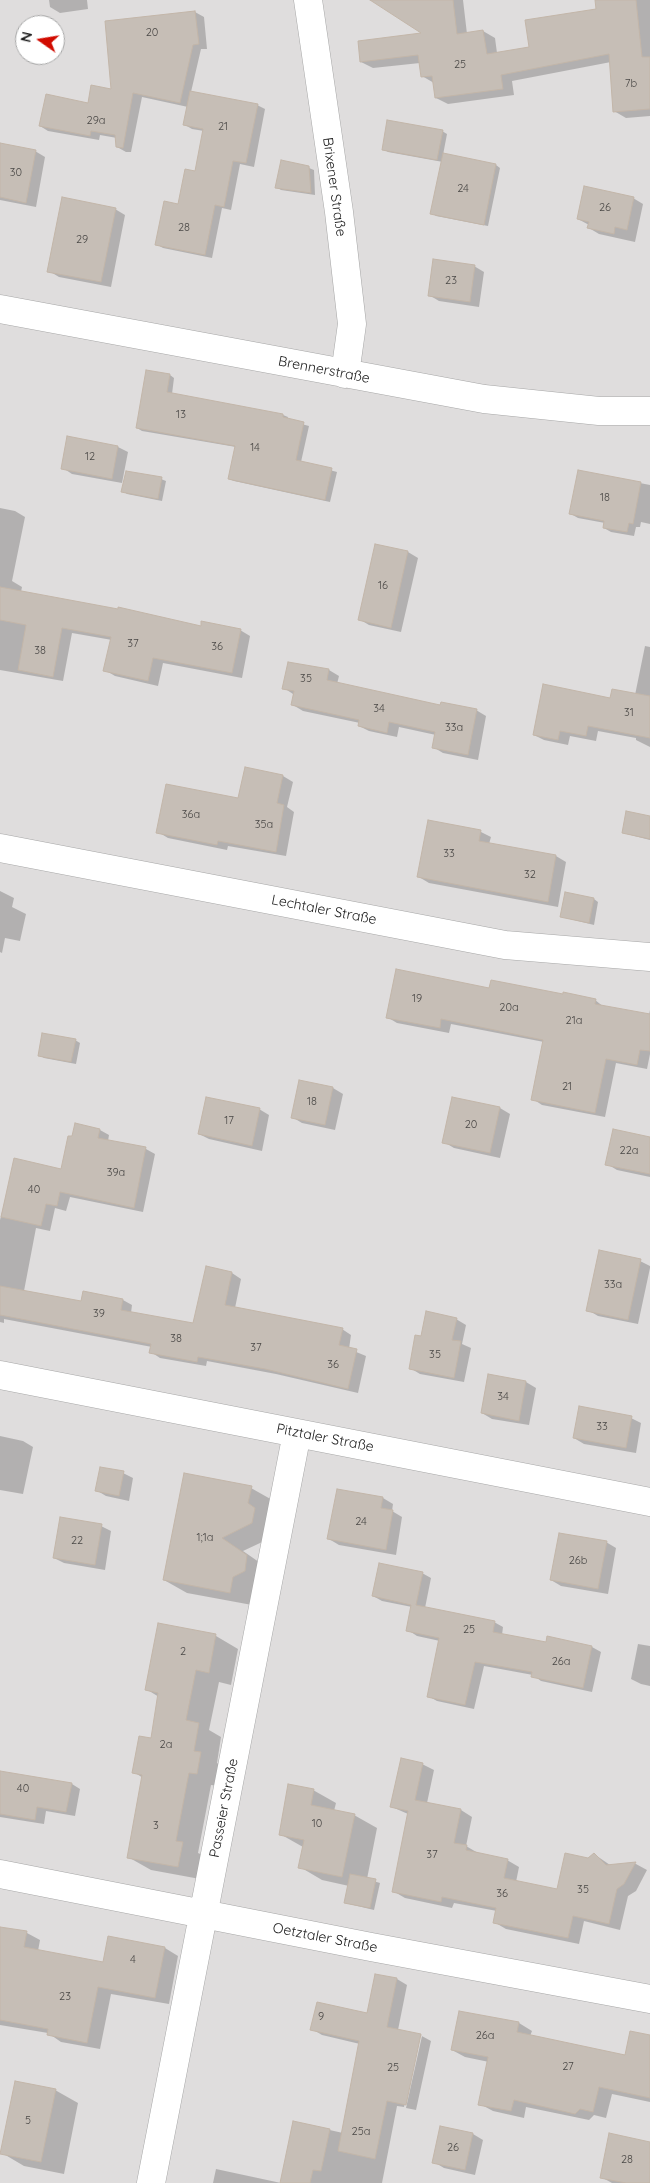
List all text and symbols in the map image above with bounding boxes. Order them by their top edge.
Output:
north arrow [15,15,65,65]
house number: 20 [146,26,158,40]
text: N [16,30,36,44]
house number: 25 [454,58,466,72]
house number: 7b [625,77,637,91]
house number: 29a [87,114,105,128]
house number: 21 [218,120,228,134]
street label: Brixener Straße [319,136,349,238]
house number: 30 [10,166,22,180]
house number: 24 [457,182,469,196]
house number: 26 [599,201,611,215]
house number: 28 [178,221,190,235]
house number: 29 [76,233,88,247]
house number: 23 [445,274,457,288]
street label: Brennerstraße [277,353,371,387]
house number: 13 [176,408,186,422]
house number: 14 [250,441,260,455]
house number: 12 [85,450,95,464]
house number: 18 [600,491,610,505]
house number: 16 [378,579,388,593]
house number: 37 [127,637,139,651]
house number: 36 [211,640,223,654]
house number: 38 [34,644,46,658]
house number: 35 [300,672,312,686]
house number: 34 [373,702,385,716]
house number: 31 [624,706,634,720]
house number: 33a [445,721,463,735]
house number: 36a [182,808,200,822]
house number: 35a [255,818,273,832]
house number: 33 [443,847,455,861]
house number: 32 [524,868,536,882]
street label: Lechtaler Straße [270,892,378,928]
house number: 19 [412,992,422,1006]
house number: 20a [499,1001,519,1015]
house number: 21a [566,1014,582,1028]
house number: 21 [562,1080,572,1094]
house number: 18 [307,1095,317,1109]
house number: 17 [224,1114,234,1128]
house number: 20 [465,1118,477,1132]
house number: 22a [620,1144,638,1158]
house number: 39a [107,1166,125,1180]
house number: 40 [28,1183,40,1197]
house number: 33a [604,1278,622,1292]
house number: 39 [93,1307,105,1321]
house number: 38 [170,1332,182,1346]
house number: 37 [250,1341,262,1355]
house number: 35 [429,1348,441,1362]
house number: 36 [327,1358,339,1372]
house number: 34 [497,1390,509,1404]
street label: Pitztaler Straße [275,1420,375,1456]
house number: 33 [596,1420,608,1434]
house number: 24 [355,1515,367,1529]
house number: 1;1a [197,1531,213,1545]
house number: 22 [71,1534,83,1548]
house number: 26b [569,1554,587,1568]
house number: 25 [463,1623,475,1637]
house number: 2 [180,1645,186,1659]
house number: 26a [552,1655,570,1669]
house number: 2a [160,1738,172,1752]
street label: Passeier Straße [206,1757,242,1859]
house number: 40 [17,1782,29,1796]
house number: 10 [312,1817,322,1831]
house number: 3 [153,1819,159,1833]
house number: 37 [426,1848,438,1862]
house number: 35 [577,1883,589,1897]
house number: 36 [496,1887,508,1901]
street label: Oetztaler Straße [271,1920,379,1956]
house number: 4 [130,1953,136,1967]
house number: 23 [59,1990,71,2004]
house number: 9 [318,2010,324,2024]
house number: 26a [476,2029,494,2043]
house number: 27 [562,2060,574,2074]
house number: 25 [387,2061,399,2075]
house number: 5 [25,2114,31,2128]
house number: 25a [352,2125,370,2139]
house number: 26 [447,2141,459,2155]
house number: 28 [621,2153,633,2167]

